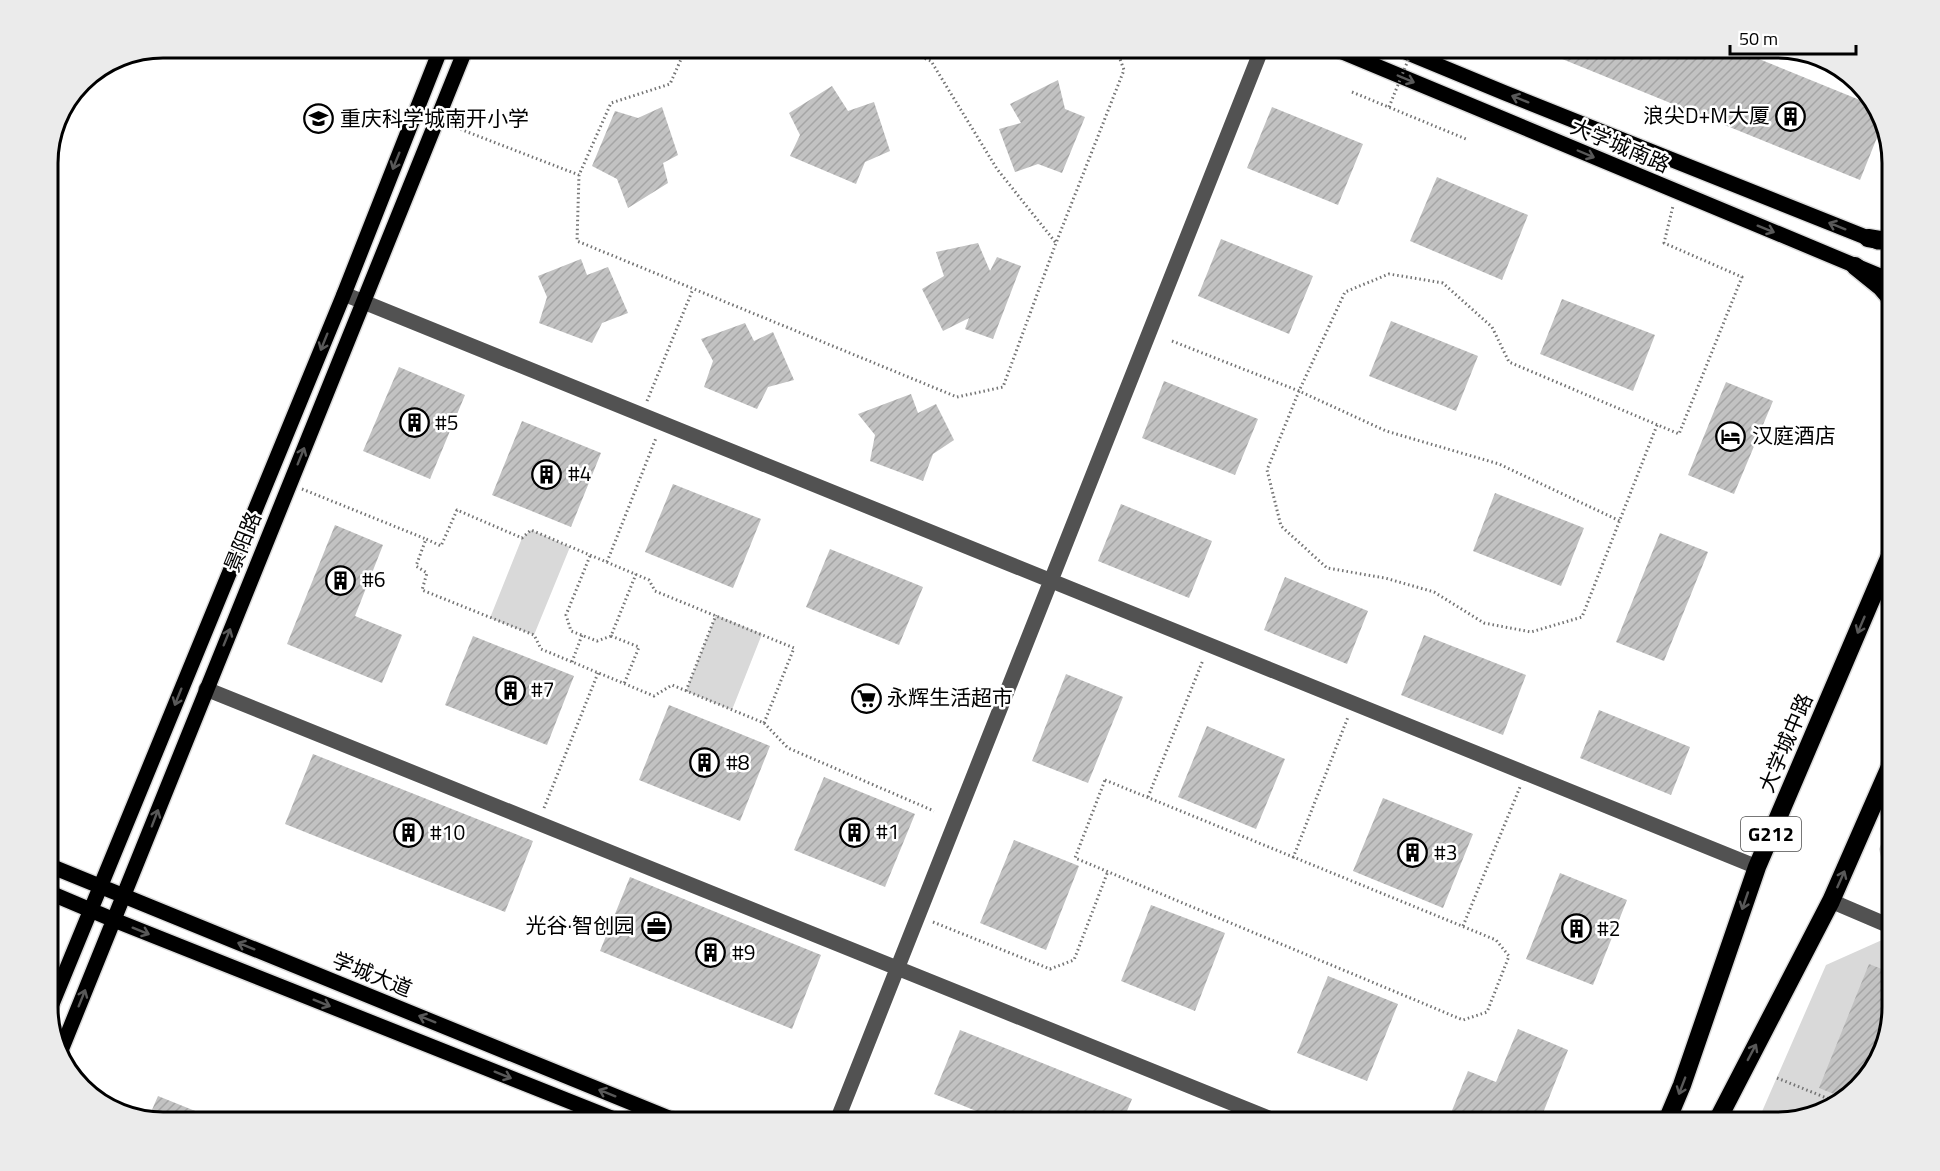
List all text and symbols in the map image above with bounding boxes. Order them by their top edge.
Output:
scale bar [1730,18,1856,56]
text: 50 m [1739,25,1778,52]
one-way arrow [1397,74,1415,85]
one-way arrow [1511,93,1529,104]
place label: 浪尖D+M大厦 [1643,99,1770,131]
building icon: 浪尖D+M大厦 [1775,100,1807,132]
place label: 重庆科学城南开小学 [340,102,529,134]
school or university icon: 重庆科学城南开小学 [303,103,335,135]
street label: 大学城南路 [1566,110,1675,180]
one-way arrow [1576,149,1595,160]
one-way arrow [390,151,401,170]
one-way arrow [1829,220,1847,231]
one-way arrow [1756,224,1775,235]
one-way arrow [318,332,329,351]
place label: #5 [435,406,459,438]
building icon: #5 [398,407,430,439]
place label: 汉庭酒店 [1752,419,1836,451]
hotel icon: 汉庭酒店 [1715,420,1747,452]
one-way arrow [296,447,307,466]
place label: #4 [568,457,592,489]
building icon: #4 [531,458,563,490]
street label: 景阳路 [215,506,269,577]
place label: #6 [362,563,386,595]
building icon: #6 [325,564,357,596]
one-way arrow [1855,615,1866,633]
one-way arrow [222,628,233,646]
place label: #7 [531,673,555,705]
building icon: #7 [494,674,526,706]
place label: 永辉生活超市 [887,681,1013,713]
supermarket icon: 永辉生活超市 [850,682,882,714]
one-way arrow [172,687,183,706]
street label: 大学城中路 [1750,688,1820,797]
place label: #8 [726,746,750,778]
building icon: #8 [689,747,721,779]
one-way arrow [150,809,161,828]
place label: #1 [876,815,900,847]
place label: #10 [430,816,465,848]
building icon: #1 [839,816,871,848]
building icon: #10 [393,817,425,849]
road number: G212 [1741,817,1801,851]
place label: #3 [1434,836,1458,868]
building icon: #3 [1397,837,1429,869]
one-way arrow [1835,870,1847,888]
one-way arrow [1739,891,1750,910]
place label: 光谷·智创园 [525,909,635,941]
office icon: 光谷·智创园 [640,910,672,942]
place label: #2 [1597,912,1621,944]
building icon: #2 [1560,913,1592,945]
one-way arrow [131,926,150,937]
place label: #9 [732,936,756,968]
building icon: #9 [695,937,727,969]
one-way arrow [237,940,256,951]
street label: 学城大道 [327,944,417,1005]
one-way arrow [77,990,88,1008]
one-way arrow [312,998,331,1009]
one-way arrow [418,1013,436,1024]
one-way arrow [1746,1044,1758,1061]
one-way arrow [494,1070,512,1081]
one-way arrow [1676,1076,1687,1095]
one-way arrow [598,1087,617,1098]

